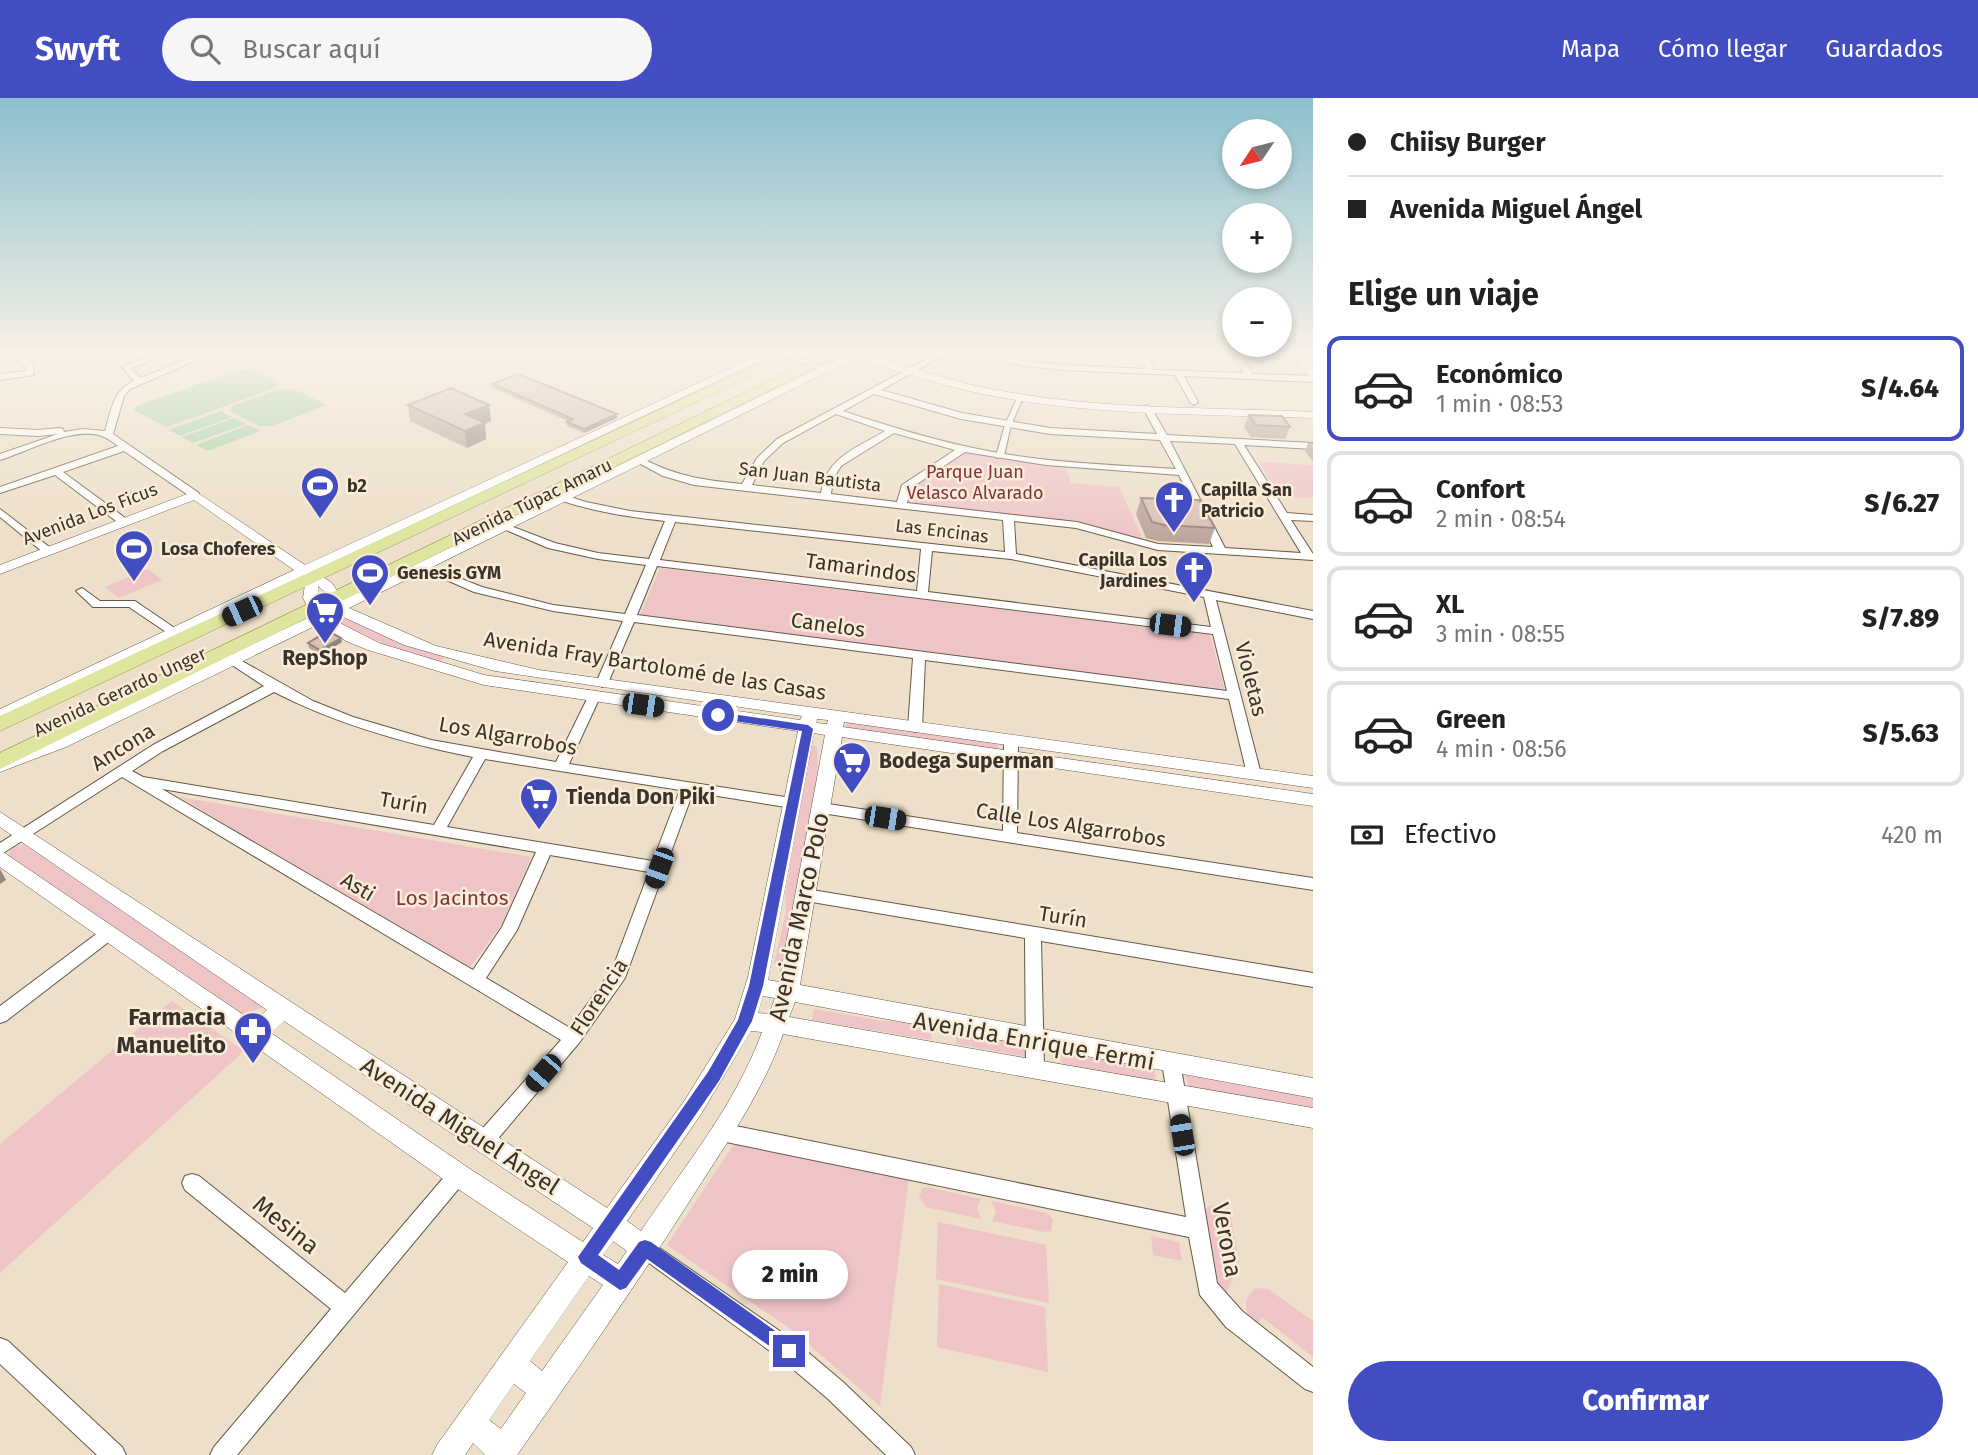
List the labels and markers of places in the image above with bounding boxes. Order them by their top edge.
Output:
sports icon: b2 [299,465,341,520]
place label: b2 [347,475,367,497]
church icon: Capilla San Patricio [1153,479,1195,534]
place label: Capilla San Patricio [1201,479,1292,522]
sports icon: Losa Choferes [113,528,155,583]
place label: Losa Choferes [161,538,276,560]
place label: Capilla Los Jardines [1078,549,1167,592]
church icon: Capilla Los Jardines [1173,549,1215,604]
sports icon: Genesis GYM [349,552,391,607]
place label: Genesis GYM [397,562,501,584]
supermarket icon: RepShop [304,590,346,645]
place label: RepShop [282,645,368,671]
supermarket icon: Bodega Superman [831,740,873,795]
place label: Bodega Superman [879,748,1054,774]
supermarket icon: Tienda Don Piki [518,776,560,831]
place label: Tienda Don Piki [566,784,715,810]
place label: Farmacia Manuelito [116,1003,226,1059]
pharmacy icon: Farmacia Manuelito [232,1010,274,1065]

